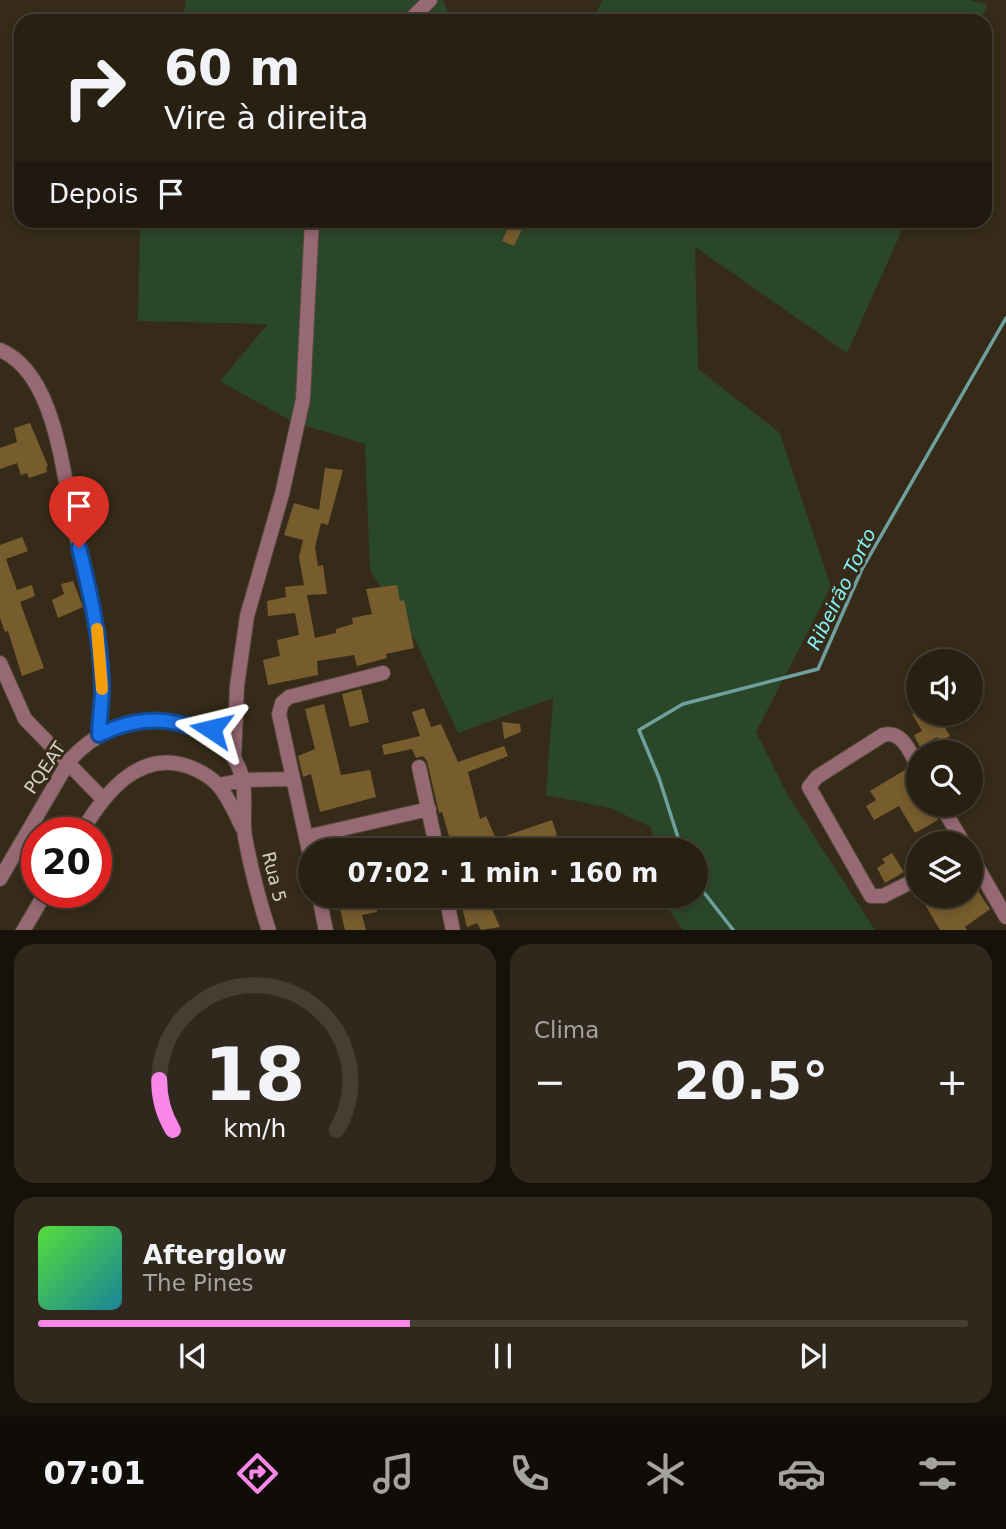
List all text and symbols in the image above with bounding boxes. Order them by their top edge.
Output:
text: 60 m [164,40,300,97]
icon: right [49,42,140,133]
text: Vire à direita [164,99,369,137]
icon: arrive [152,175,190,213]
text: Depois [49,179,138,209]
pin [49,476,109,548]
icon: arrive [60,487,98,525]
water label: Ribeirão Torto [802,525,880,653]
map controls [906,649,983,908]
button: sound [906,649,983,726]
position arrow [174,692,248,766]
street label: PQEAT [20,737,70,798]
button: search [906,740,983,817]
speed limit sign: 20 [21,817,112,908]
button: layers [906,831,983,908]
street label: Rua 5 [258,849,291,904]
text: 07:02 · 1 min · 160 m [348,858,658,888]
text: Clima [534,1017,599,1043]
text: 18 [204,1032,306,1117]
text: 20.5° [674,1051,828,1111]
text: − [534,1060,566,1104]
text: + [936,1060,968,1104]
text: km/h [223,1113,287,1142]
text: Afterglow [143,1240,287,1270]
text: The Pines [143,1270,254,1296]
icon: previous [174,1337,212,1375]
icon: pause [484,1337,522,1375]
icon: next [794,1337,832,1375]
icon: directions [233,1449,282,1498]
icon: music [369,1449,418,1498]
icon: phone [505,1449,554,1498]
icon: climate [641,1449,690,1498]
icon: car [777,1449,826,1498]
icon: filters [913,1449,962,1498]
text: 07:01 [44,1454,145,1492]

